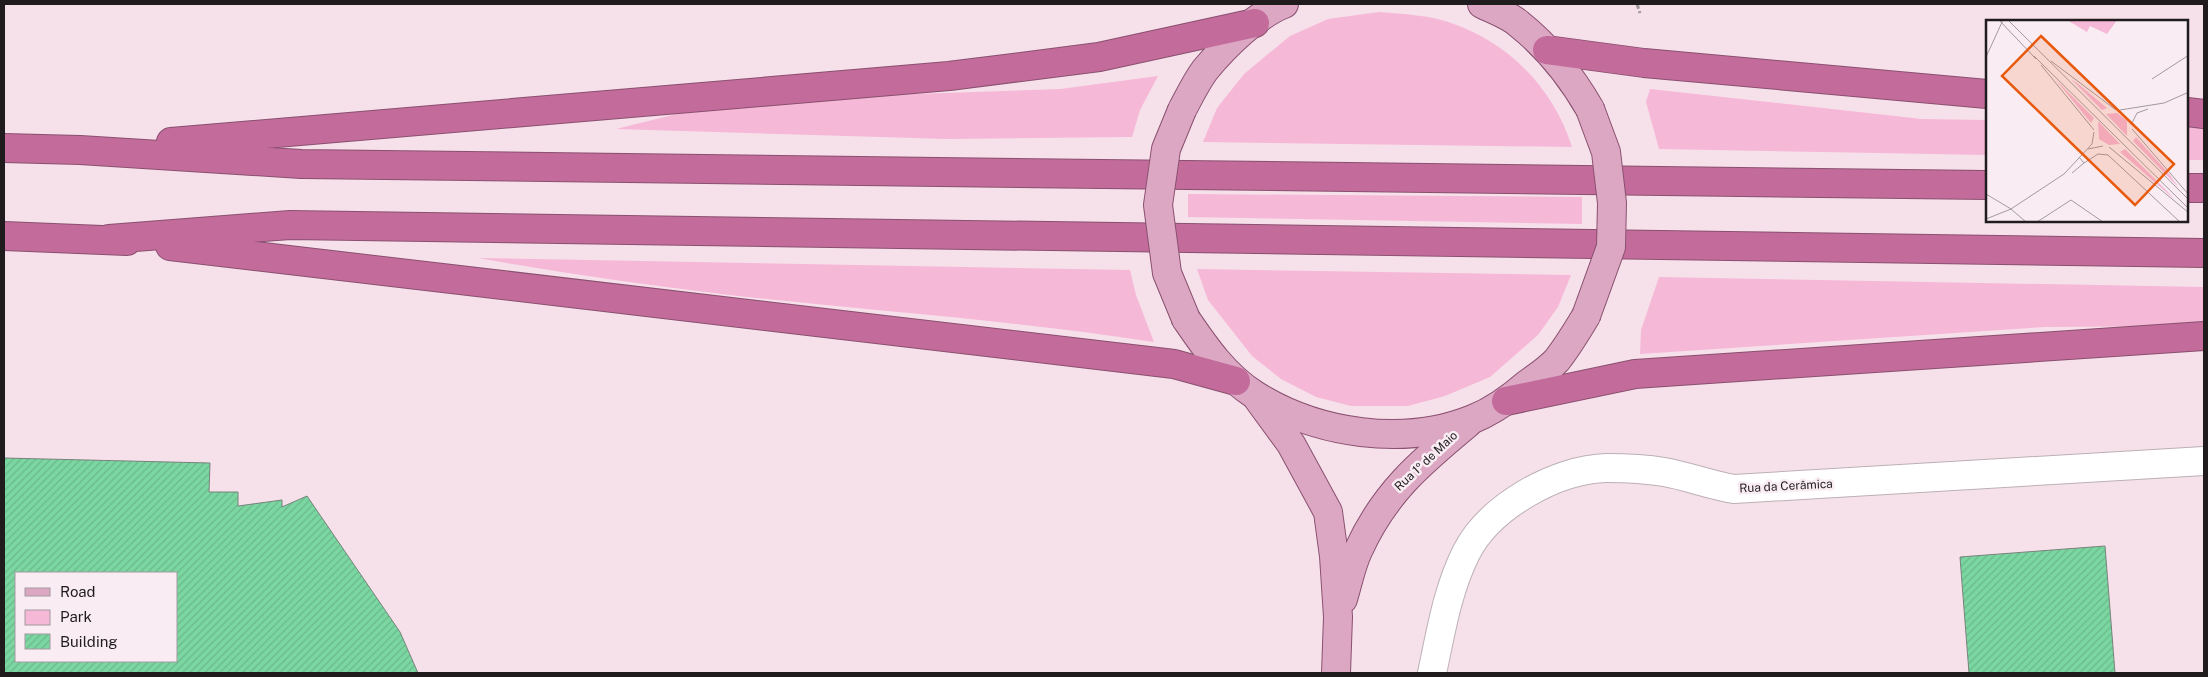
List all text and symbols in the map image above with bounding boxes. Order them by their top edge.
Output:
inset map [1986,20,2188,222]
street label: Rua 1º de Maio [1392,428,1460,494]
street label: Rua da Cerâmica [1739,477,1833,495]
legend [15,572,178,662]
text: Road [60,583,96,600]
text: Park [60,608,92,625]
text: Building [60,633,118,650]

